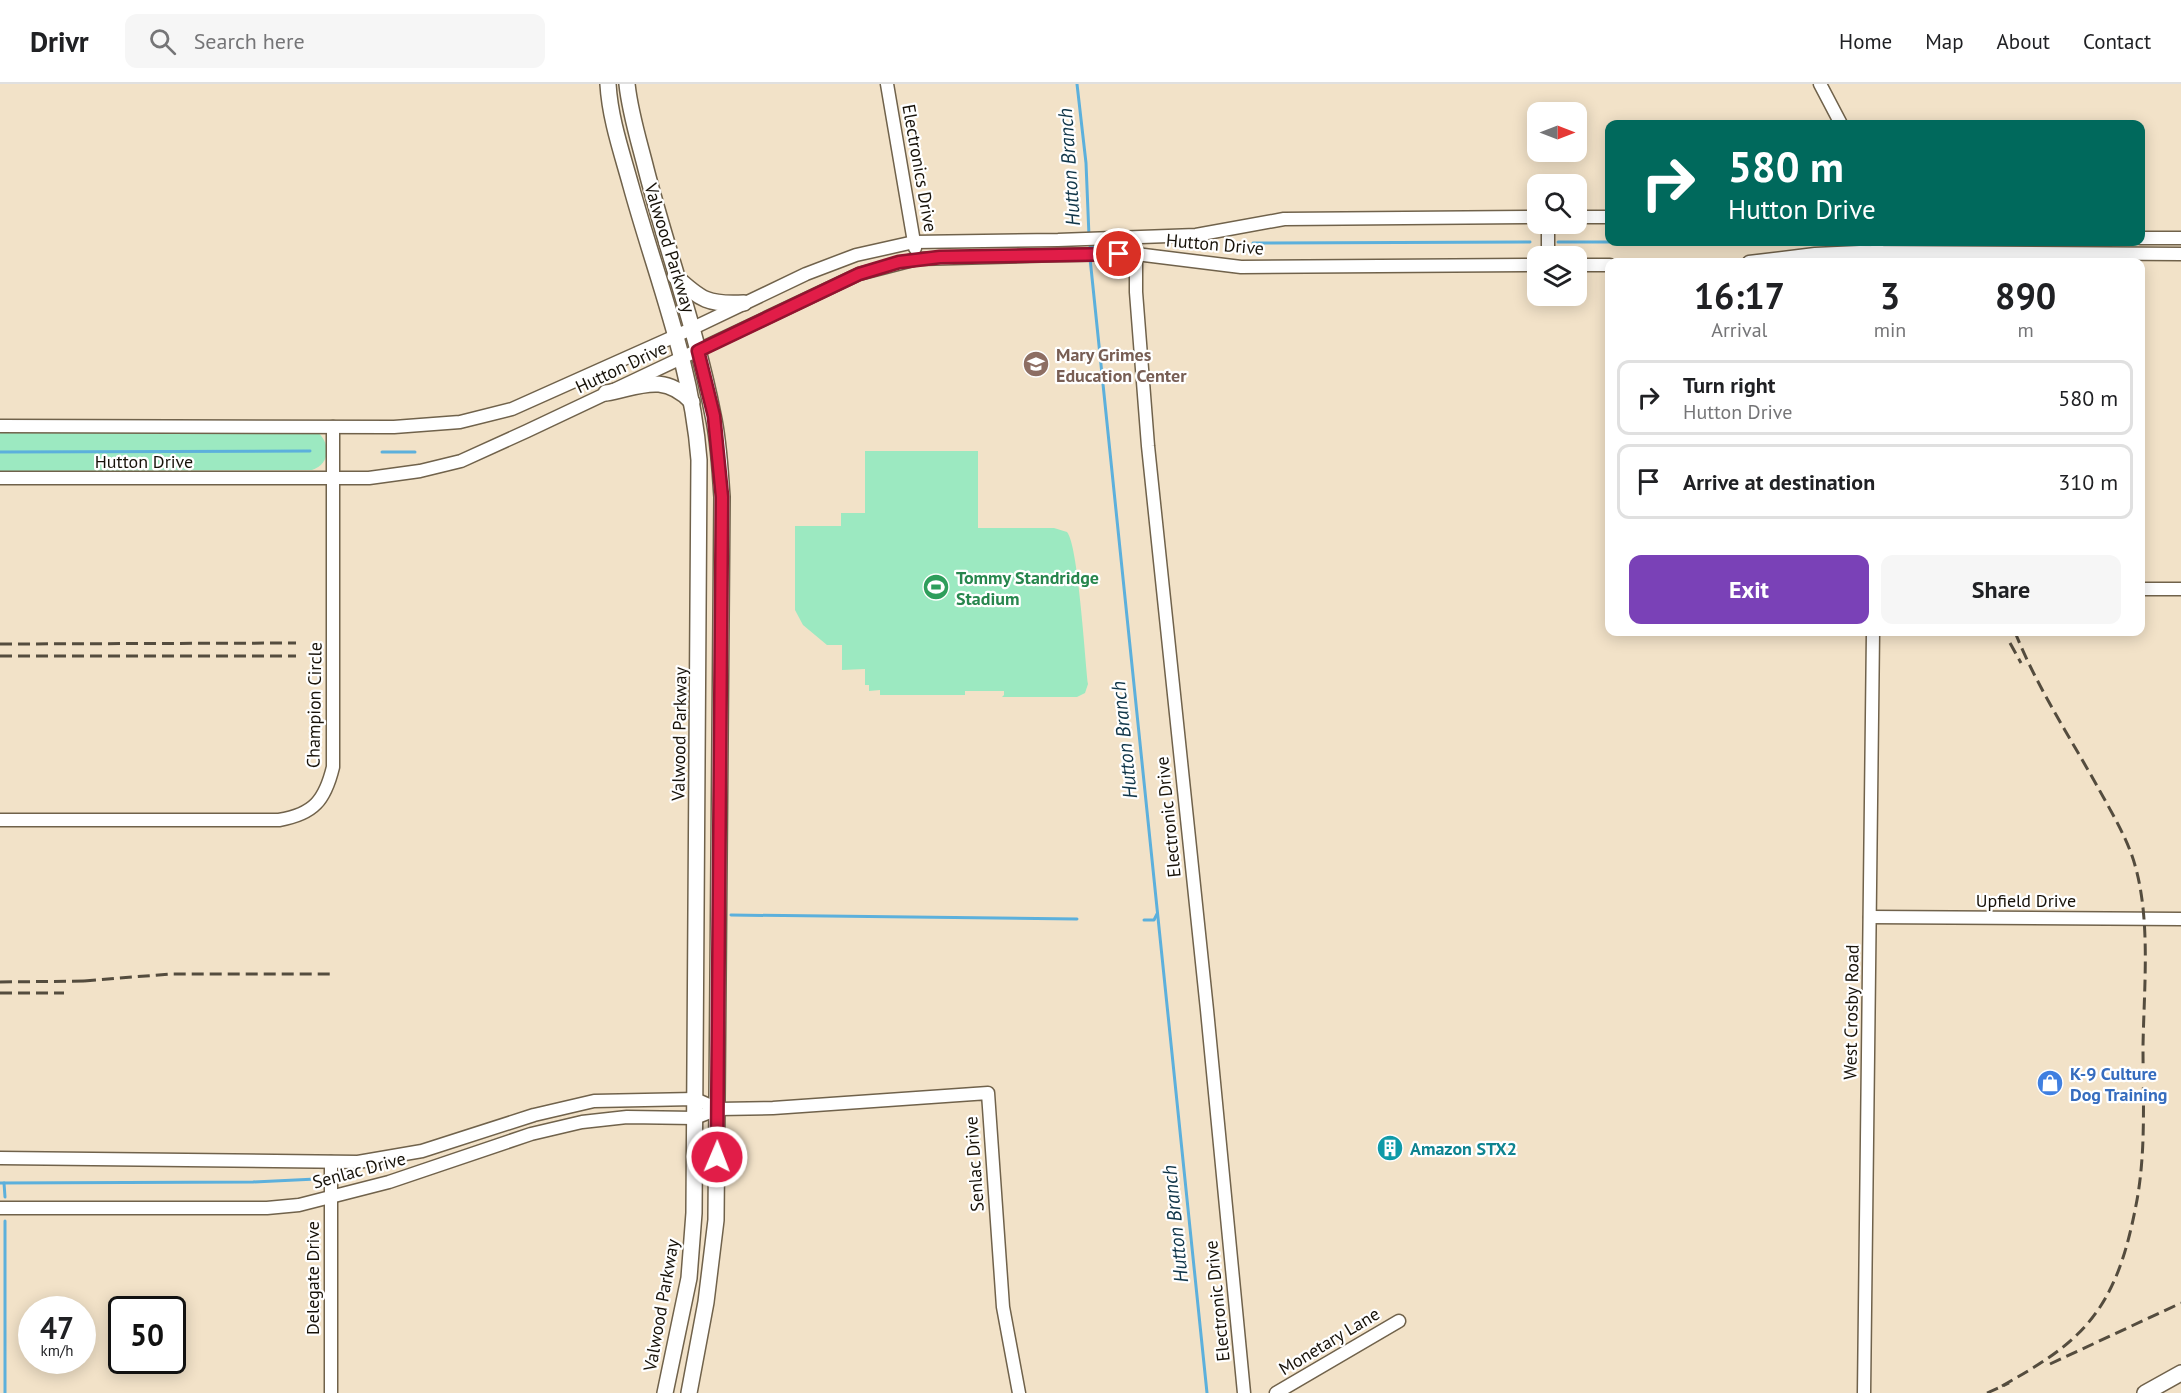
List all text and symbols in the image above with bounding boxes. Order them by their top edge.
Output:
search box [125,14,545,68]
text: Drivr [30,23,89,60]
icon: search [146,25,179,58]
text: Search here [194,27,305,55]
text: Home [1839,28,1892,55]
text: Map [1925,28,1964,55]
text: About [1997,28,2050,55]
text: Contact [2083,28,2151,55]
street label: Electronics Drive [897,102,943,234]
north arrow [1527,102,1587,162]
map controls [1527,102,1587,306]
water label: Hutton Branch [1052,107,1086,227]
text: 580 m [1728,139,1844,194]
icon: right [1629,144,1707,222]
button: search [1527,174,1587,234]
street label: Valwood Parkway [639,180,701,316]
text: Hutton Drive [1728,192,1876,226]
pin [1093,228,1144,279]
street label: Hutton Drive [1165,228,1265,260]
icon: arrive [1102,237,1135,270]
button: layers [1527,246,1587,306]
text: 16:17 [1694,272,1785,319]
text: 3 [1880,272,1900,319]
text: 890 [1995,272,2056,319]
text: Arrival [1711,317,1767,343]
text: min [1874,317,1906,343]
text: m [2018,317,2034,343]
street label: Hutton Drive [572,336,670,398]
place label: Mary Grimes Education Center [1056,343,1187,387]
school or university icon: Mary Grimes Education Center [1021,349,1051,379]
text: Turn right [1683,371,1775,399]
icon: right [1632,381,1665,414]
text: 580 m [2058,384,2118,412]
text: Hutton Drive [1683,399,1792,425]
street label: Hutton Drive [95,450,193,473]
icon: arrive [1632,465,1665,498]
text: Arrive at destination [1683,468,1875,496]
text: 310 m [2058,468,2118,496]
button: Exit [1629,555,1869,624]
button: Share [1881,555,2121,624]
place label: Tommy Standridge Stadium [956,566,1099,610]
sports icon: Tommy Standridge Stadium [921,572,951,602]
street label: Champion Circle [301,642,327,768]
street label: Valwood Parkway [666,666,692,802]
water label: Hutton Branch [1105,680,1143,800]
street label: Electronic Drive [1150,755,1186,879]
street label: Upfield Drive [1976,889,2076,912]
street label: West Crosby Road [1838,944,1864,1080]
place label: K-9 Culture Dog Training [2070,1062,2167,1106]
shop icon: K-9 Culture Dog Training [2035,1068,2065,1098]
street label: Senlac Drive [959,1116,989,1212]
position arrow [685,1125,749,1189]
building icon: Amazon STX2 [1375,1133,1405,1163]
place label: Amazon STX2 [1410,1137,1517,1160]
street label: Senlac Drive [310,1147,408,1193]
water label: Hutton Branch [1156,1164,1194,1284]
street label: Delegate Drive [301,1221,324,1335]
street label: Valwood Parkway [638,1236,684,1374]
street label: Electronic Drive [1199,1239,1235,1363]
speed limit sign: 50 [108,1296,186,1374]
street label: Monetary Lane [1274,1302,1384,1380]
text: 47 [40,1308,74,1347]
text: km/h [41,1341,73,1360]

